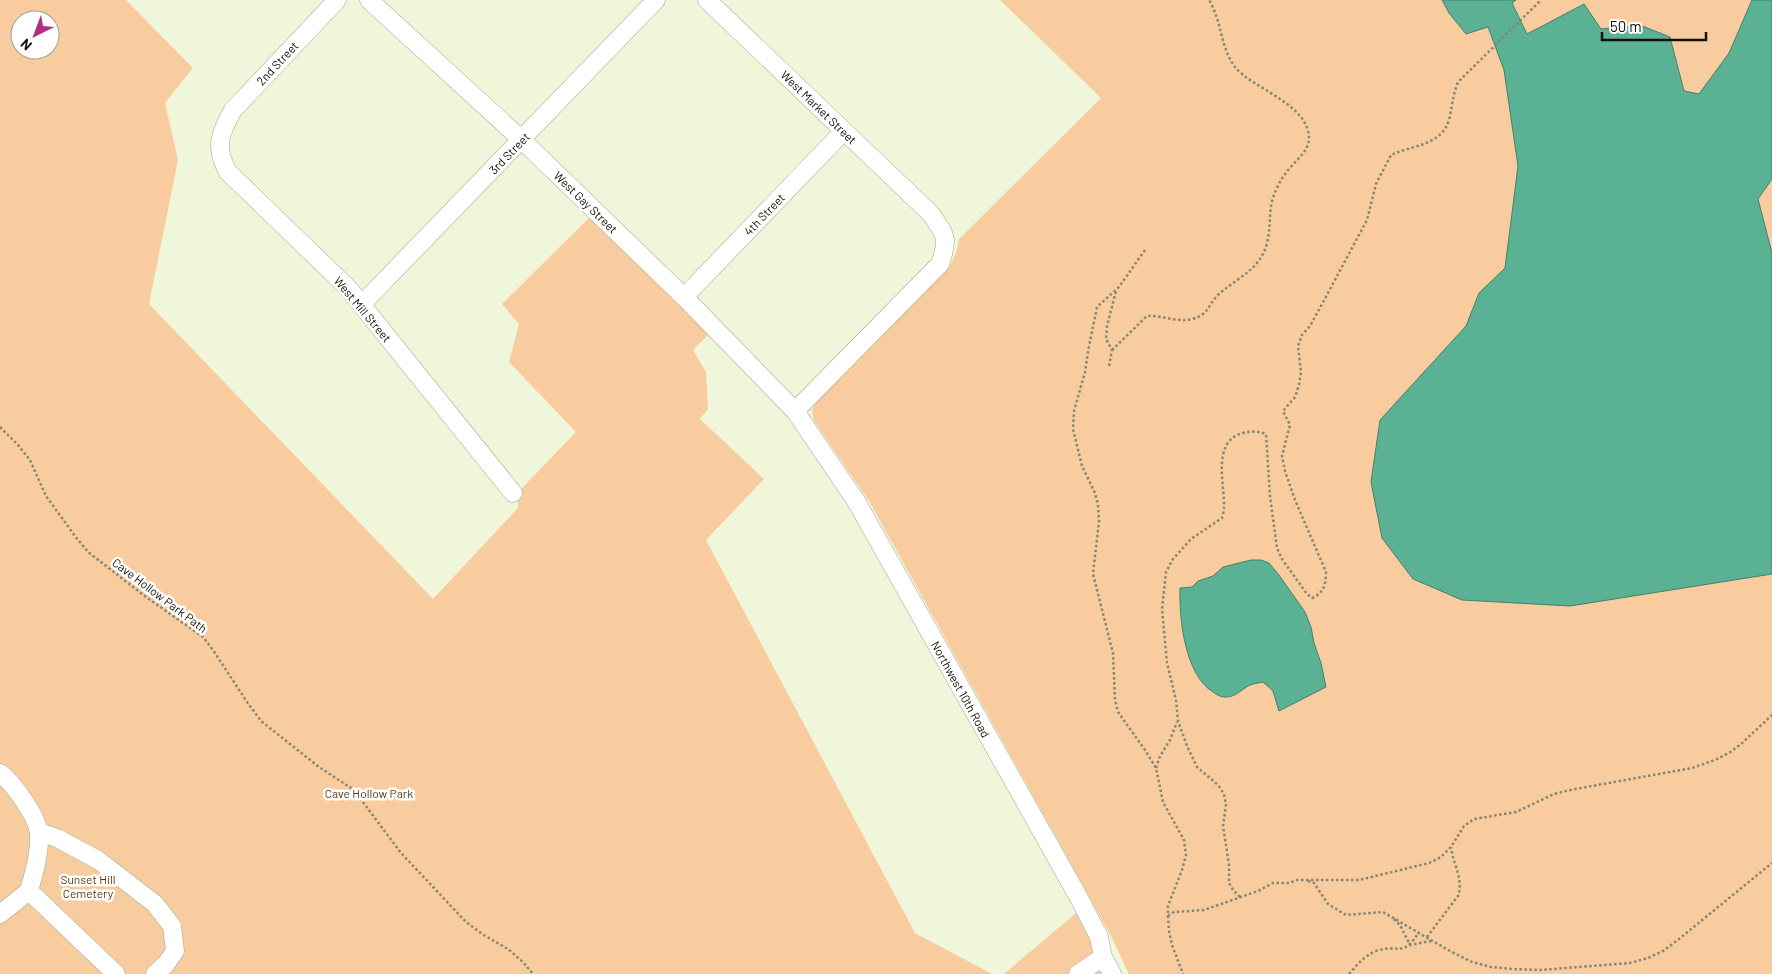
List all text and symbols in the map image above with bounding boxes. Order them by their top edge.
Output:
north arrow [10,10,60,60]
scale bar [1602,10,1706,42]
text: 50 m [1610,17,1642,35]
text: N [17,36,35,54]
street label: 2nd Street [253,38,301,88]
street label: West Market Street [778,67,860,147]
street label: 3rd Street [486,129,532,177]
street label: West Gay Street [551,168,621,236]
street label: 4th Street [741,190,787,238]
street label: West Mill Street [332,273,394,345]
street label: Cave Hollow Park Path [110,555,210,635]
street label: Northwest 10th Road [929,638,993,740]
park label: Cave Hollow Park [325,786,413,800]
park label: Sunset Hill Cemetery [60,872,116,900]

